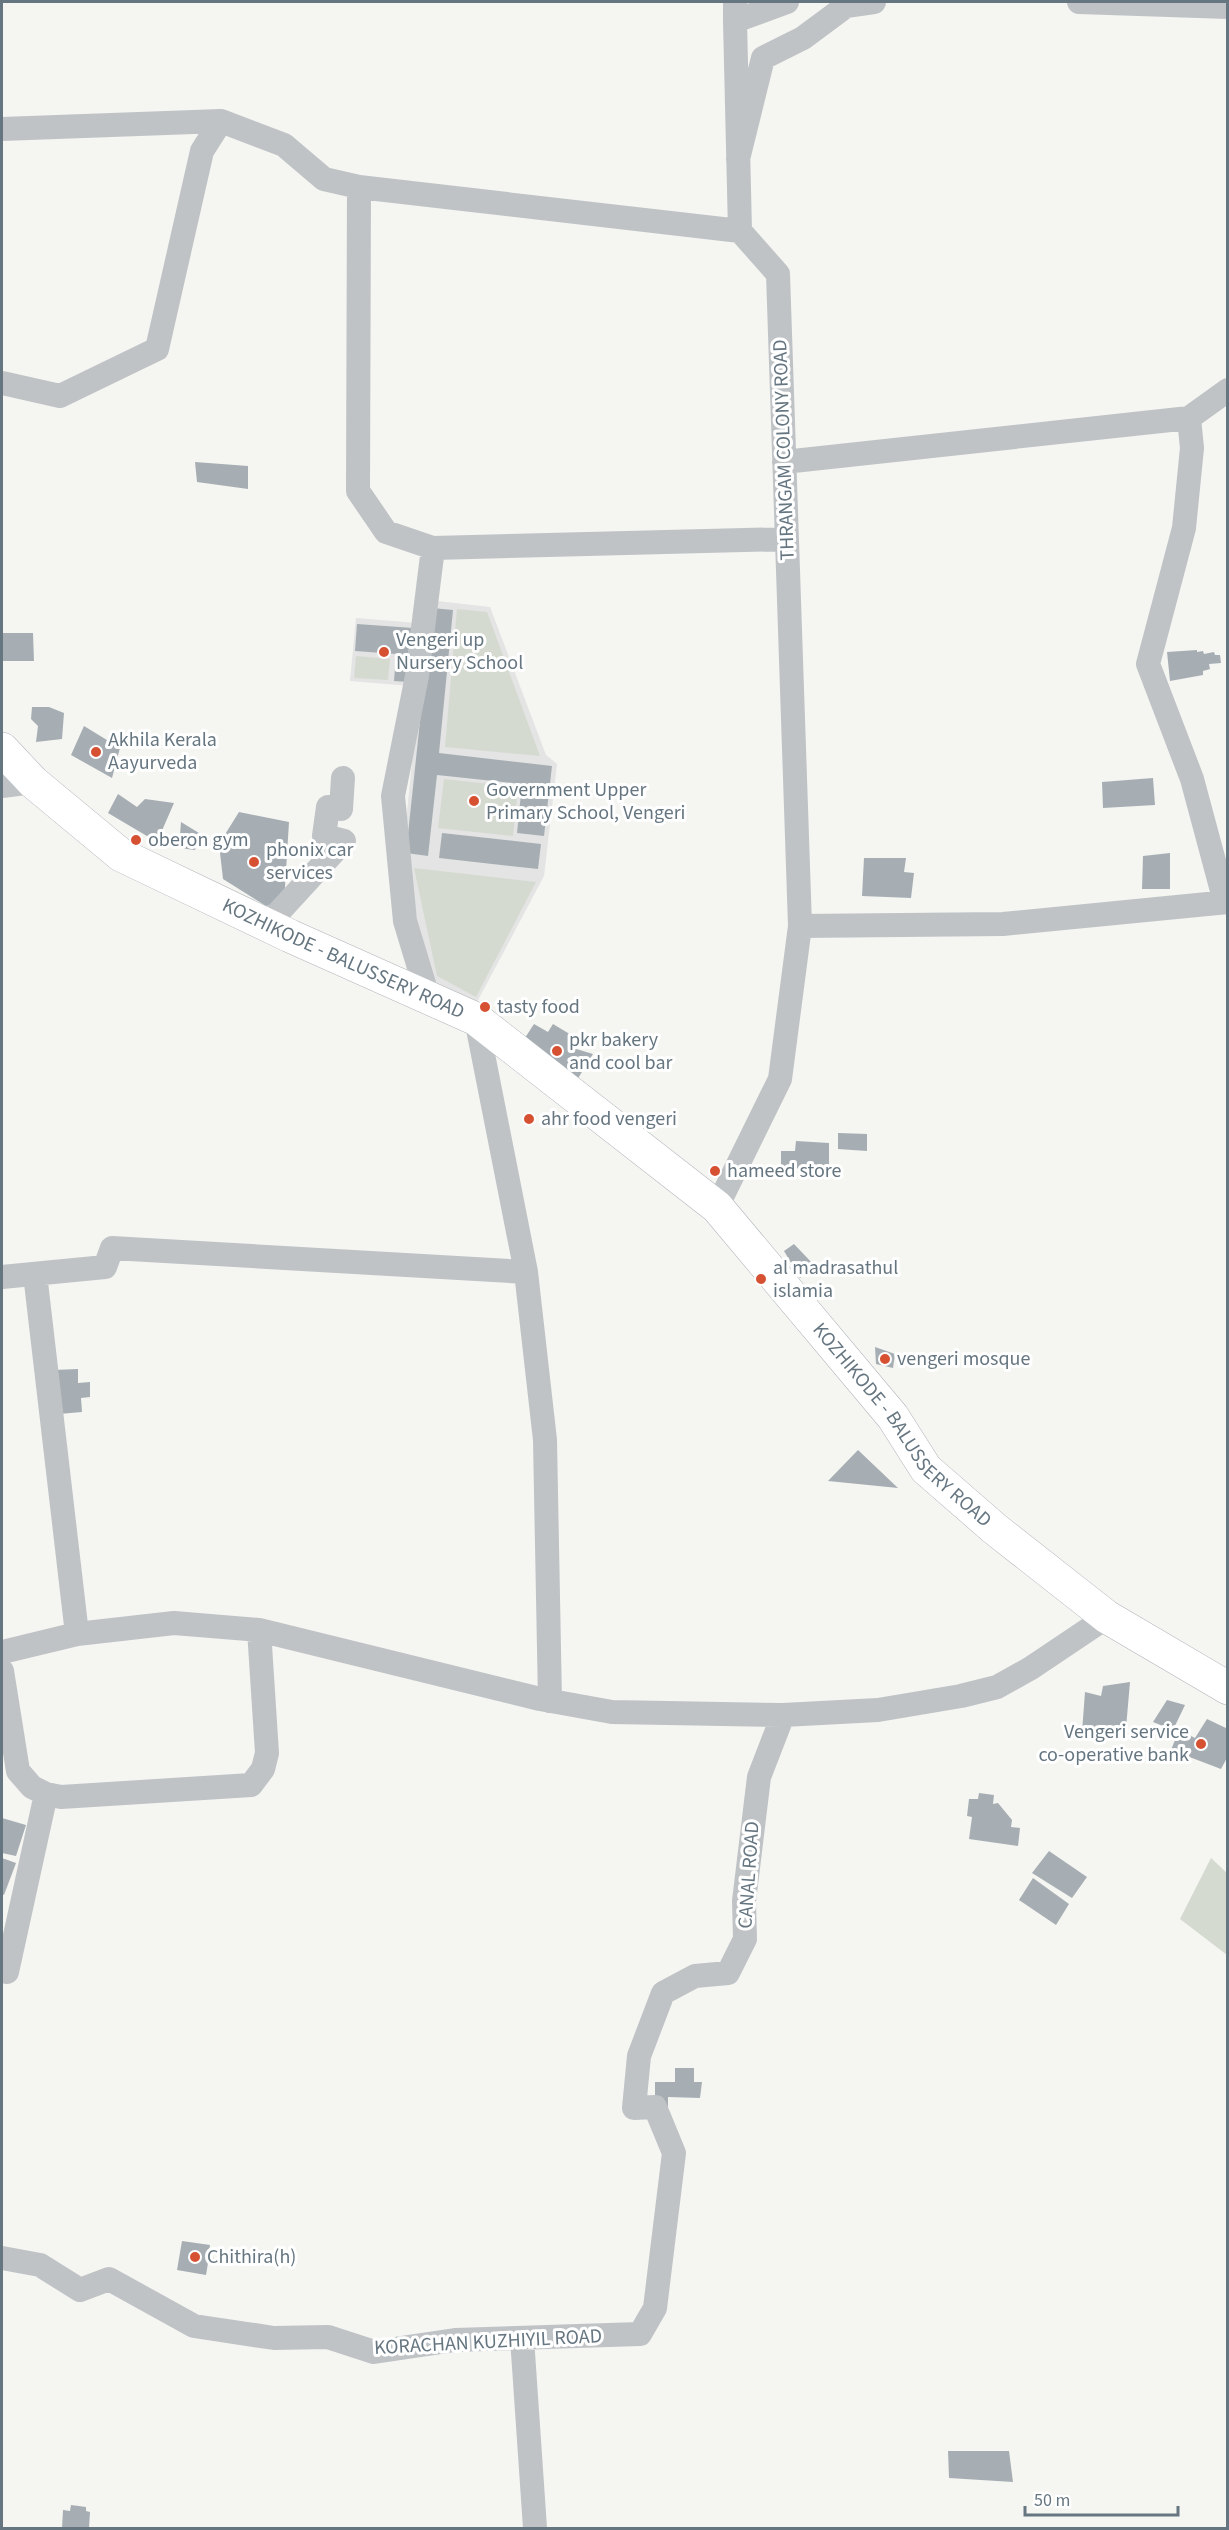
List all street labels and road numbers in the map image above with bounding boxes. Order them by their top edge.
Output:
street label: THRANGAM COLONY ROAD [766,339,802,561]
street label: KOZHIKODE - BALUSSERY ROAD [217,891,469,1026]
street label: KOZHIKODE - BALUSSERY ROAD [806,1317,998,1534]
street label: CANAL ROAD [731,1820,767,1930]
street label: KORACHAN KUZHIYIL ROAD [373,2322,603,2362]

